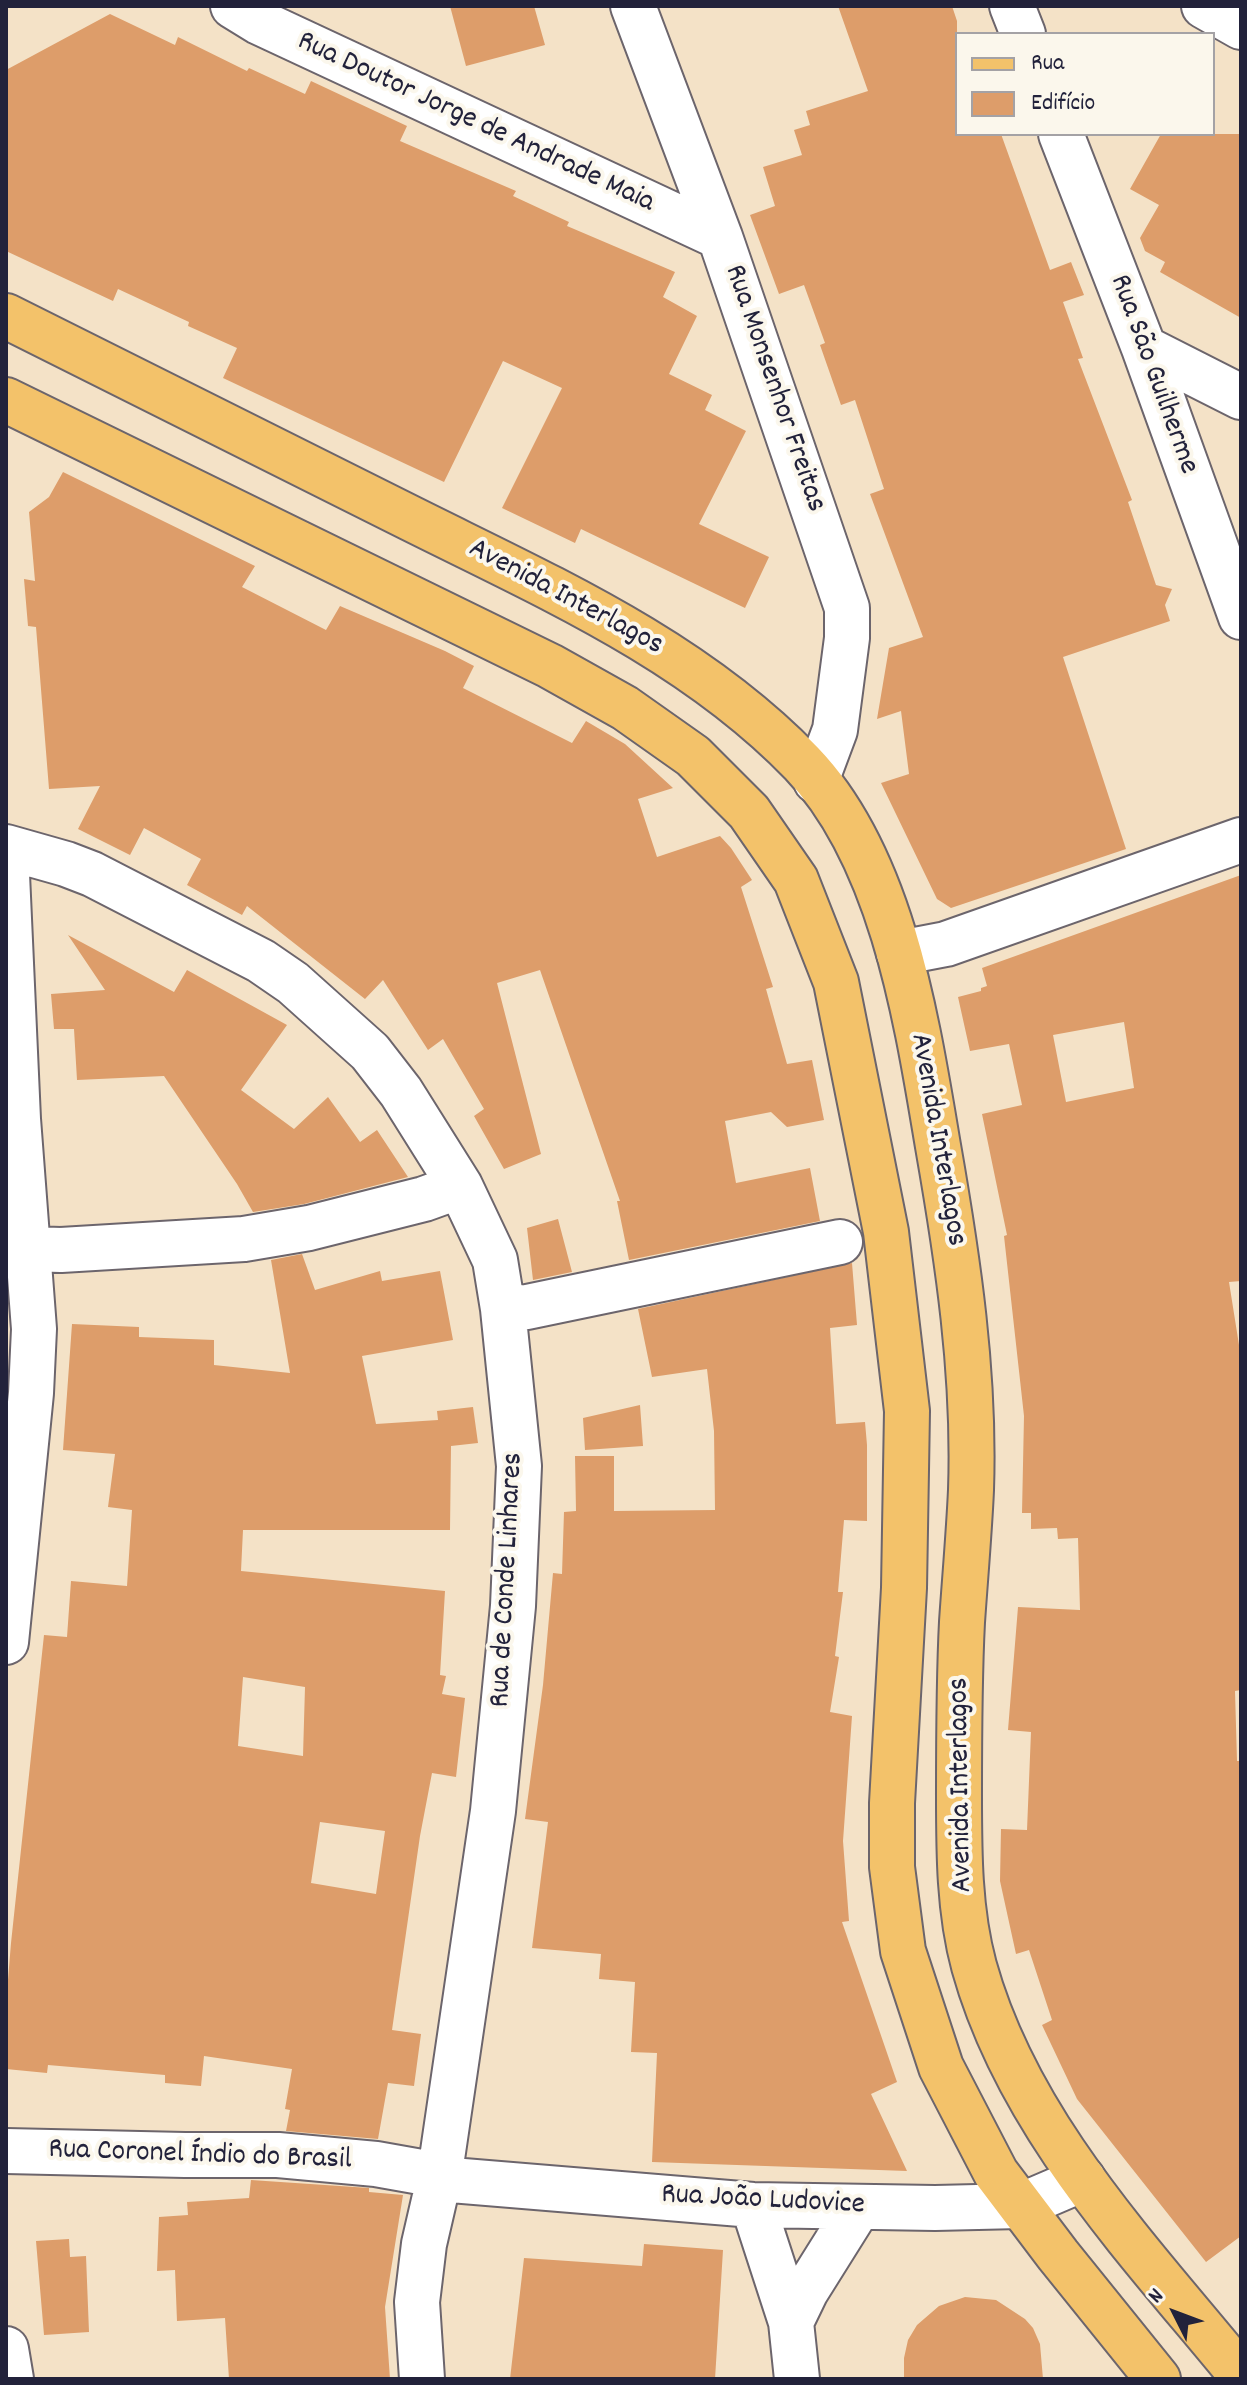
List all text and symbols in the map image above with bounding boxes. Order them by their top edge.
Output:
street label: Rua Doutor Jorge de Andrade Maia [291,25,659,223]
legend [955,32,1215,136]
text: Rua [1031,47,1064,81]
text: Edifício [1031,87,1095,121]
street label: Rua Monsenhor Freitas [714,261,832,517]
street label: Rua São Guilherme [1099,270,1205,480]
street label: Avenida Interlagos [461,533,669,665]
street label: Avenida Interlagos [900,1031,972,1249]
street label: Rua de Conde Linhares [484,1452,534,1708]
street label: Avenida Interlagos [943,1677,983,1893]
street label: Rua Coronel Índio do Brasil [48,2134,352,2180]
street label: Rua João Ludovice [660,2179,866,2225]
north arrow [1135,2273,1215,2353]
text: N [1142,2282,1172,2311]

